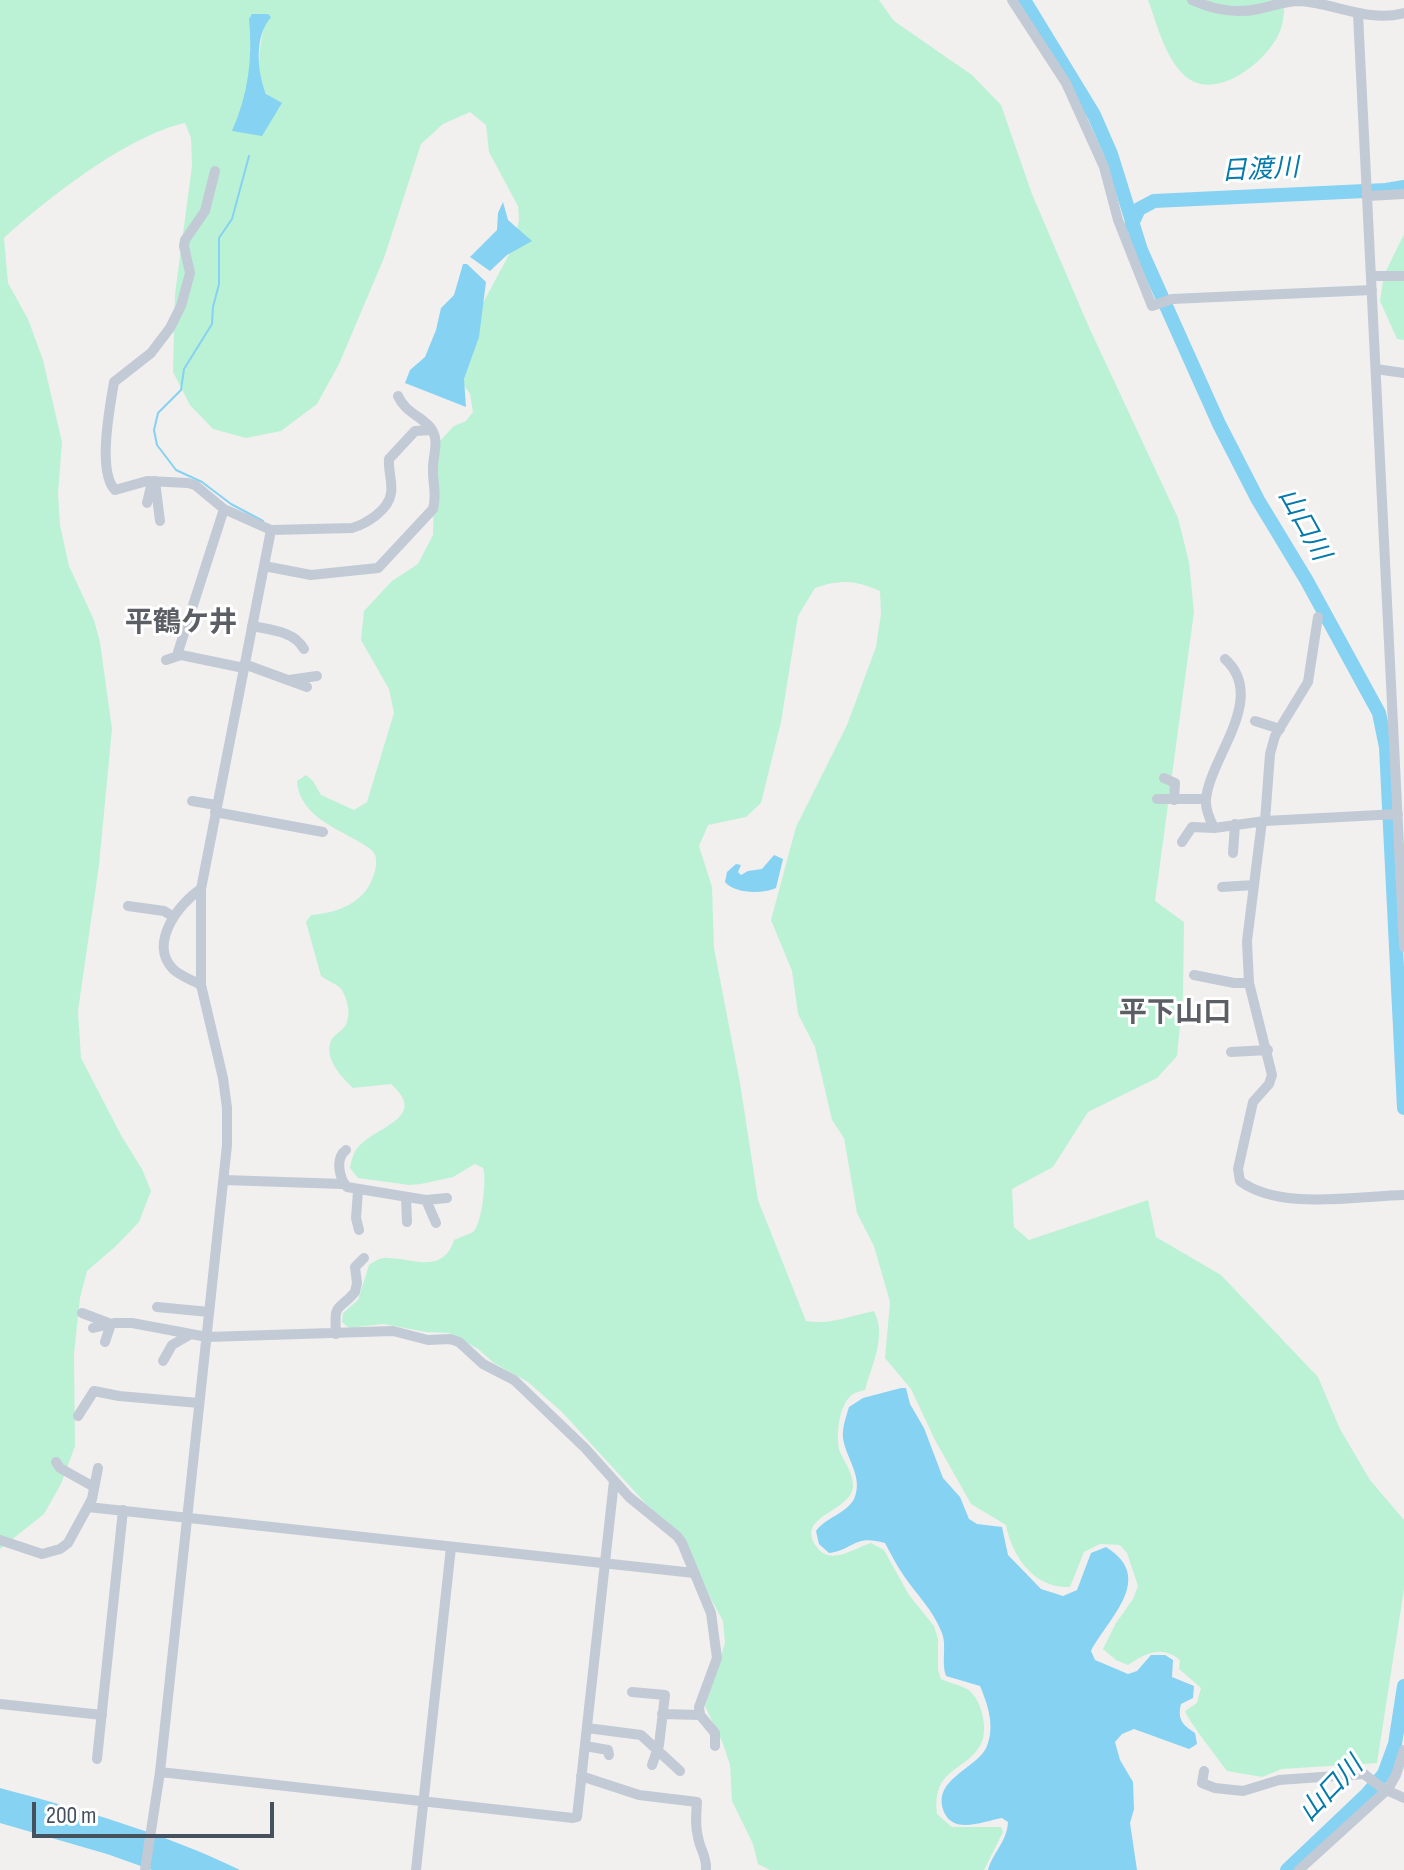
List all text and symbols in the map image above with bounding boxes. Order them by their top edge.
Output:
water label: 日渡川 [1220,153,1300,189]
water label: 山口川 [1270,483,1336,567]
district label: 平鶴ケ井 [125,607,237,641]
district label: 平下山口 [1119,997,1231,1031]
water label: 山口川 [1294,1751,1370,1829]
scale bar [36,1786,278,1836]
text: 200 m [46,1801,97,1830]

